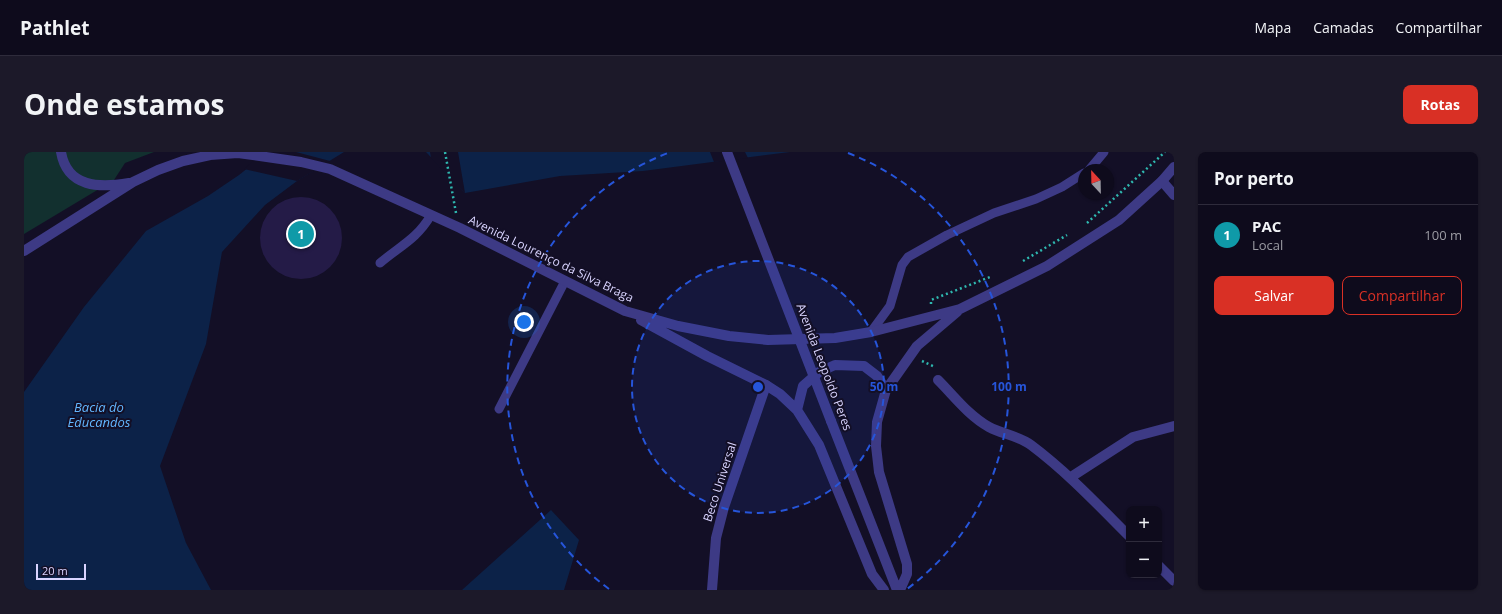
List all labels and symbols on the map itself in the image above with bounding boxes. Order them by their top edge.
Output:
north arrow [1078,164,1114,200]
street label: Avenida Lourenço da Silva Braga [466,211,637,306]
pin: 1 [288,219,314,249]
street label: Avenida Leopoldo Peres [792,301,857,433]
your location [514,312,534,332]
text: 50 m [870,378,898,395]
text: 100 m [991,378,1027,395]
centre of rings [751,380,765,394]
water label: Bacia do Educandos [68,398,131,431]
street label: Beco Universal [699,440,740,524]
scale bar [36,562,86,581]

